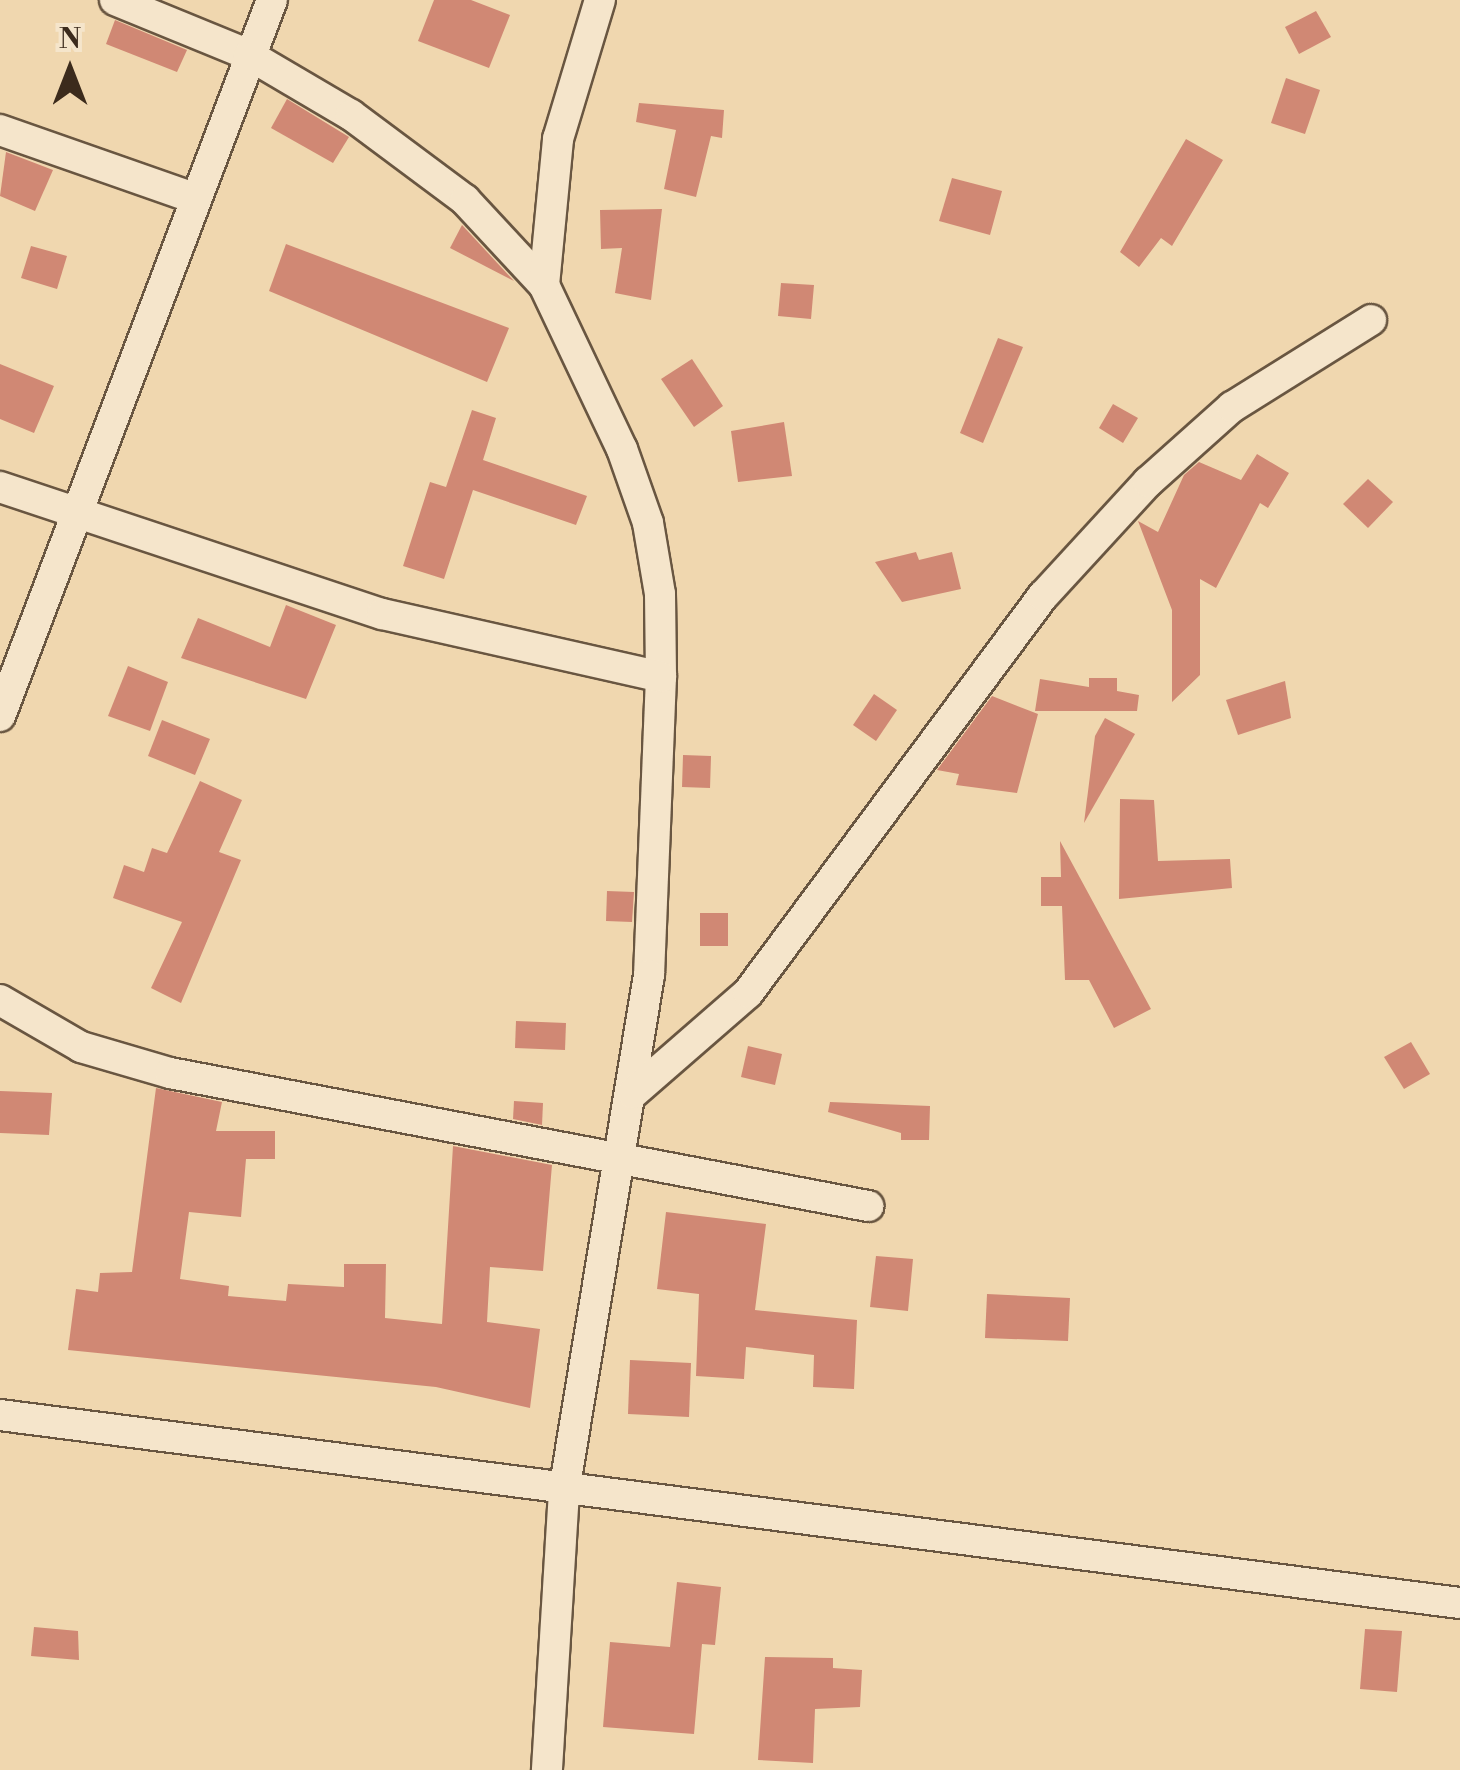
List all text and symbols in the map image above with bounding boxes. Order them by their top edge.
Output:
north arrow [20,20,120,120]
text: N [59,22,81,57]

